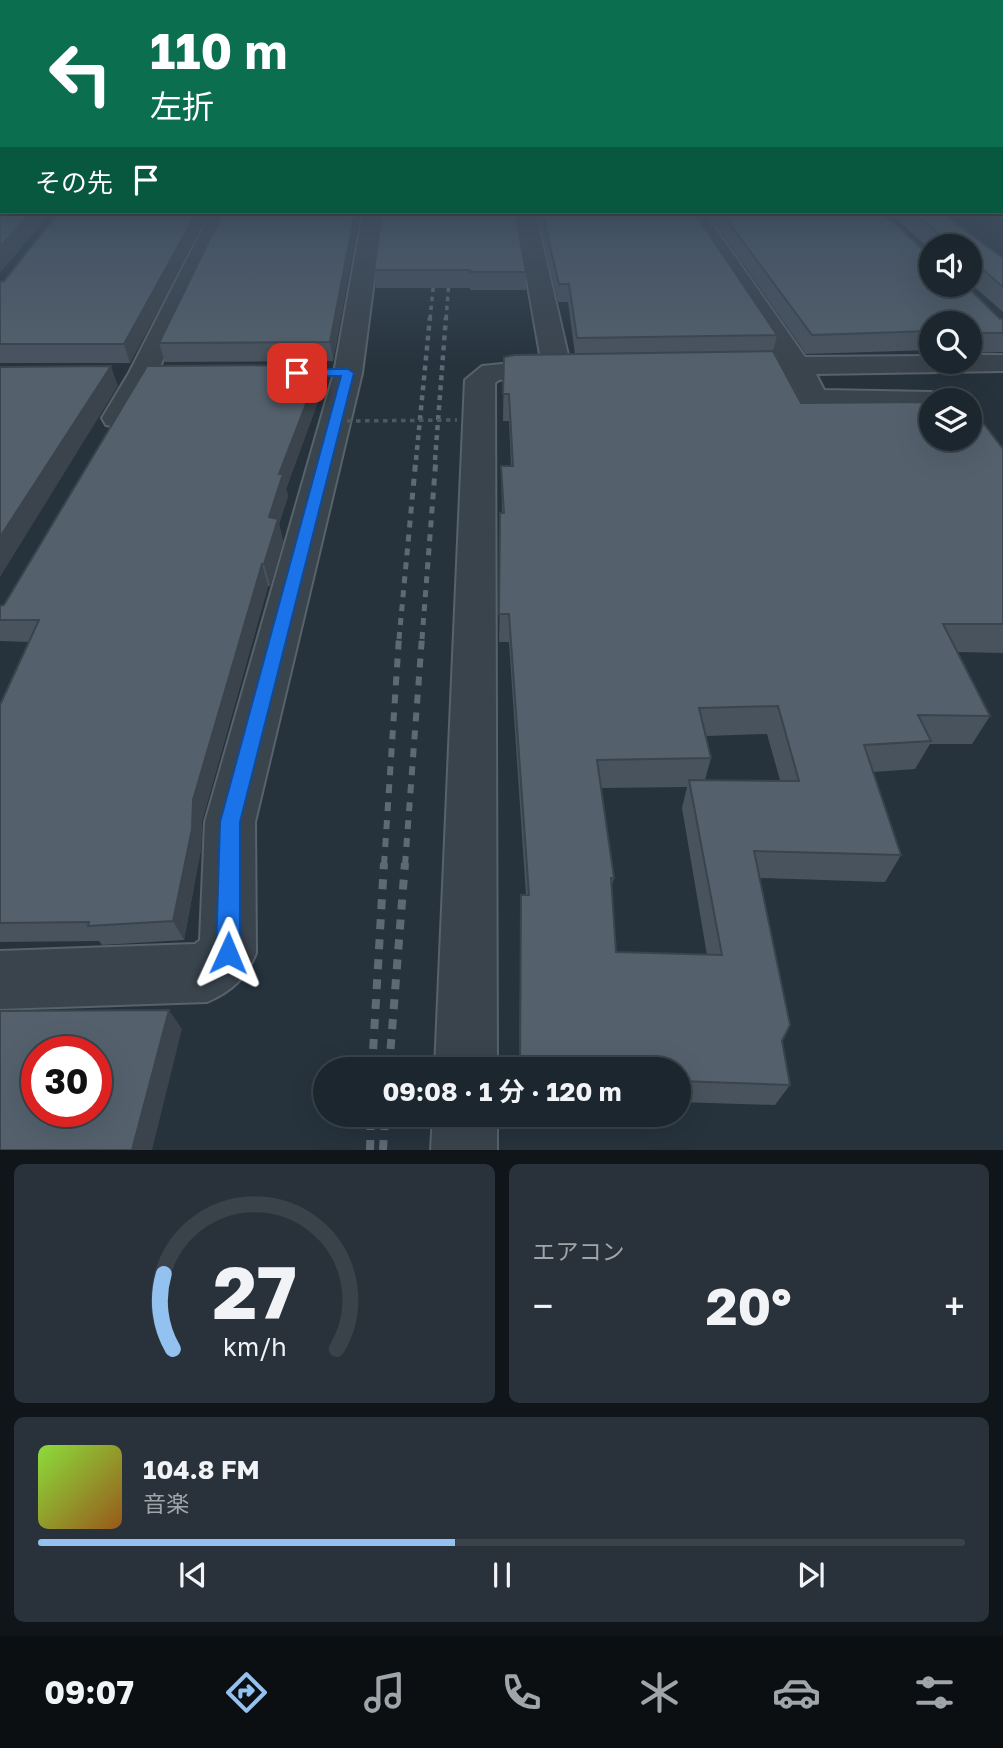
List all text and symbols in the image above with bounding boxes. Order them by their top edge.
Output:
text: 110 m [150,21,287,80]
icon: left [35,28,126,119]
text: 左折 [150,87,214,125]
icon: arrive [127,161,165,199]
text: その先 [35,167,113,198]
map controls [919,234,982,451]
button: sound [919,234,982,297]
button: search [919,311,982,374]
pin [267,343,327,403]
icon: arrive [278,354,316,392]
button: layers [919,388,982,451]
position arrow [191,916,265,990]
speed limit sign: 30 [21,1036,112,1127]
text: 09:08 · 1 分 · 120 m [382,1076,622,1107]
text: エアコン [533,1237,625,1265]
text: 27 [212,1249,296,1336]
text: 20° [706,1274,792,1336]
text: − [533,1283,553,1328]
text: + [944,1283,965,1328]
text: km/h [222,1331,286,1362]
text: 104.8 FM [143,1454,260,1485]
text: 音楽 [143,1489,189,1517]
icon: previous [174,1556,212,1594]
icon: pause [483,1556,521,1594]
icon: next [792,1556,830,1594]
icon: directions [222,1668,271,1717]
icon: music [360,1668,409,1717]
icon: phone [497,1668,546,1717]
icon: climate [635,1668,684,1717]
icon: car [772,1668,821,1717]
icon: filters [910,1668,959,1717]
text: 09:07 [44,1673,134,1711]

